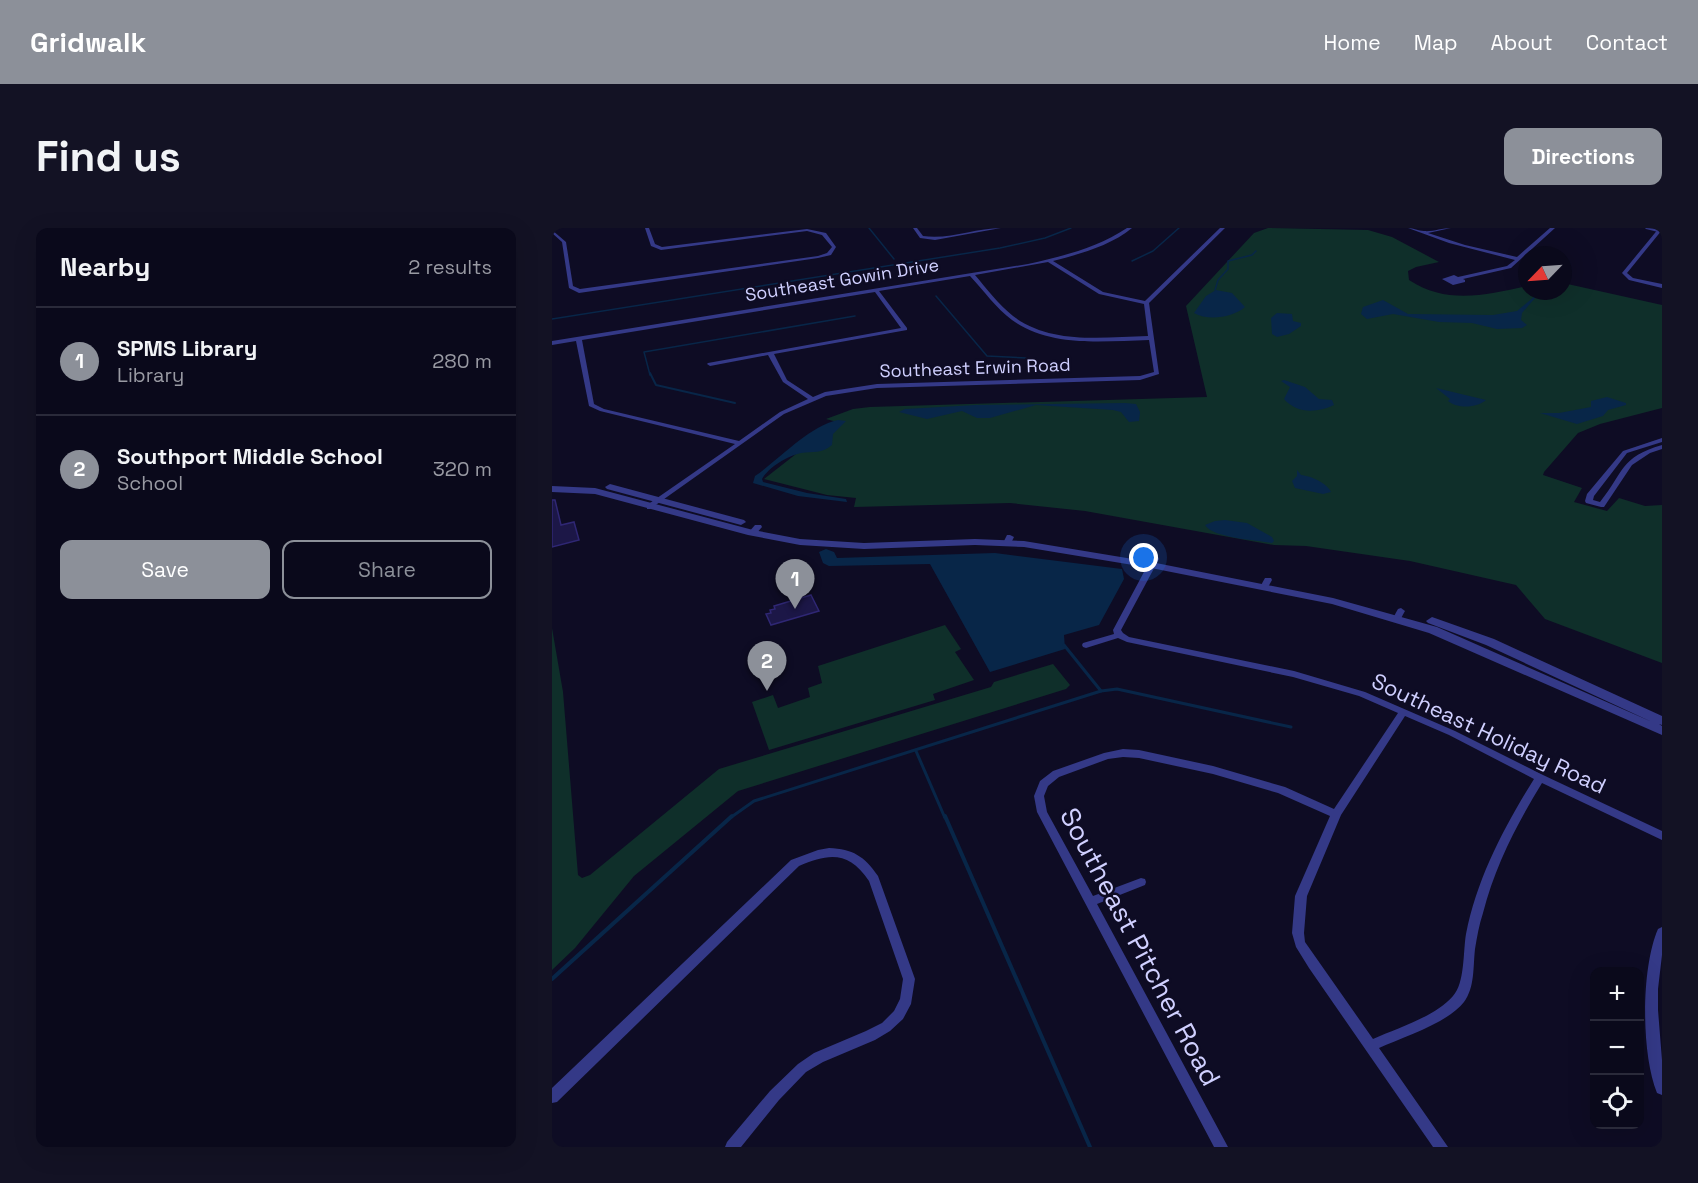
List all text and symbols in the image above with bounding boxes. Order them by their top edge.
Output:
text: Gridwalk [30,24,146,60]
text: Home [1323,29,1381,56]
text: Map [1414,29,1458,56]
text: About [1491,29,1553,56]
text: Contact [1586,29,1668,56]
button: Directions [1504,128,1662,185]
text: Find us [36,130,181,183]
north arrow [1518,246,1572,300]
text: Nearby [60,250,150,284]
street label: Southeast Gowin Drive [743,253,941,306]
text: 2 results [408,254,492,280]
text: SPMS Library [117,334,257,362]
text: 1 [75,348,84,374]
text: 280 m [432,348,492,374]
street label: Southeast Erwin Road [879,353,1071,382]
text: Library [117,362,184,388]
text: Southport Middle School [117,442,383,470]
text: 2 [74,456,85,482]
text: 320 m [433,456,492,482]
text: School [117,470,183,496]
button: Save [60,540,270,599]
button: Share [282,540,492,599]
your location [1129,543,1158,572]
pin: 1 [776,560,814,609]
pin: 2 [748,642,786,691]
street label: Southeast Holiday Road [1367,666,1611,800]
street label: Southeast Pitcher Road [1052,802,1229,1092]
map controls [1590,967,1644,1129]
button: + [1590,967,1644,1021]
button: − [1590,1021,1644,1075]
button: locate [1590,1075,1644,1129]

